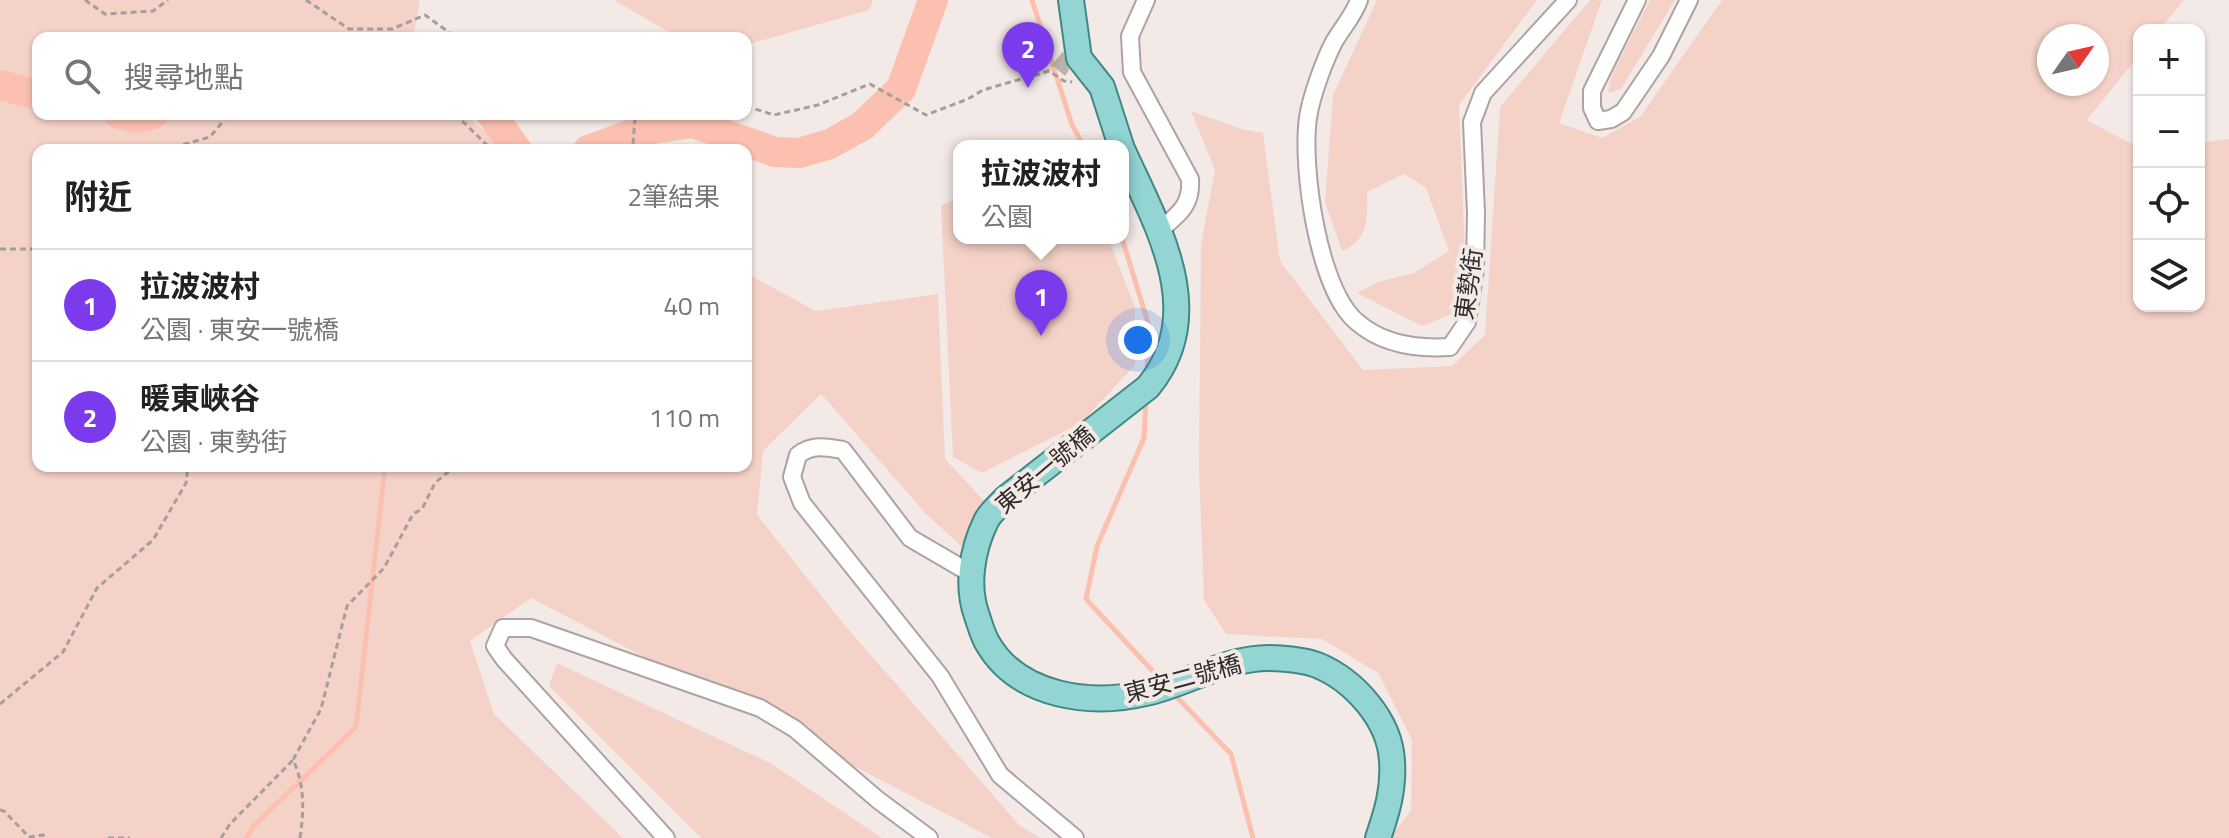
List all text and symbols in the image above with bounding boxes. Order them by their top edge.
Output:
pin: 2 [1002,22,1054,88]
north arrow [2037,24,2109,96]
map controls [2133,24,2205,312]
button: + [2133,24,2205,96]
search box [32,32,752,120]
icon: search [60,54,104,98]
text: 搜尋地點 [124,54,244,100]
button: − [2133,96,2205,168]
popup [953,140,1129,244]
text: 拉波波村 [981,150,1101,196]
button: locate [2133,168,2205,240]
text: 附近 [64,170,132,222]
text: 2筆結果 [627,177,720,216]
text: 公園 [981,197,1033,236]
button: layers [2133,240,2205,312]
street label: 東勢街 [1445,246,1491,322]
text: 拉波波村 [140,263,260,309]
pin: 1 [1015,270,1067,336]
text: 1 [83,286,97,325]
text: 40 m [663,286,720,325]
text: 公園 · 東安一號橋 [140,310,339,349]
your location [1118,320,1158,360]
text: 暖東峽谷 [140,375,260,421]
text: 2 [83,398,97,437]
text: 110 m [649,398,720,437]
street label: 東安一號橋 [987,417,1102,522]
text: 公園 · 東勢街 [140,422,287,461]
street label: 東安二號橋 [1120,645,1245,711]

